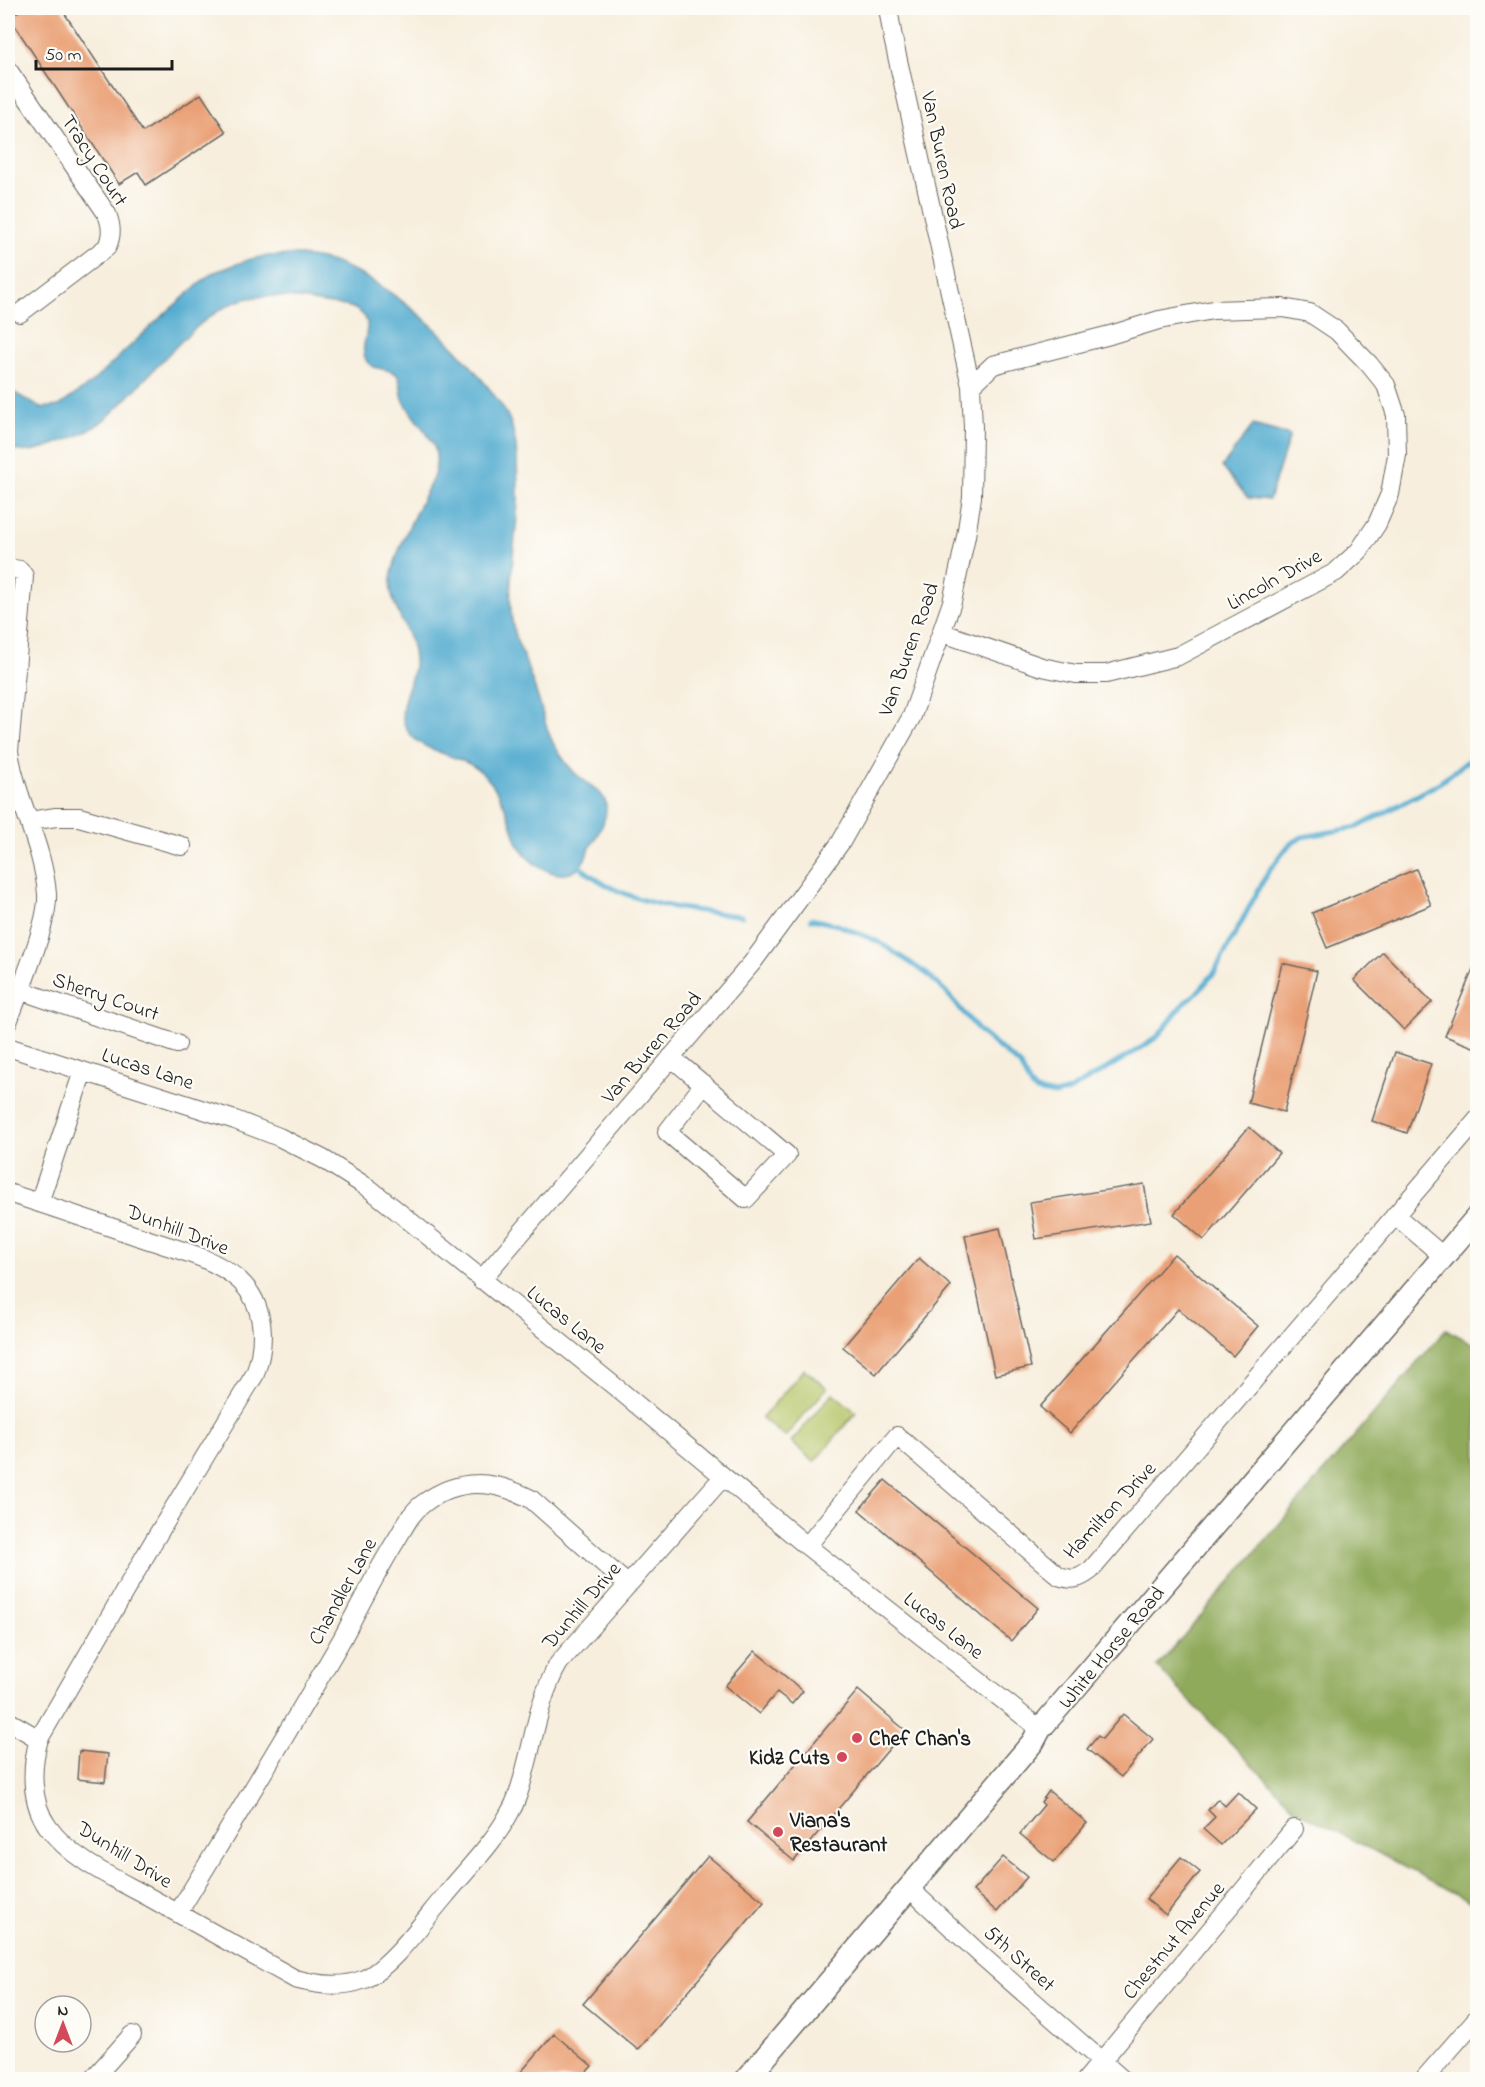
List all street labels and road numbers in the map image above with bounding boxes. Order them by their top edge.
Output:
street label: Van Buren Road [912,88,970,232]
street label: Tracy Court [51,109,134,214]
street label: Lincoln Drive [1222,542,1328,619]
street label: Van Buren Road [871,579,948,722]
street label: Sherry Court [47,966,163,1032]
street label: Van Buren Road [595,985,710,1112]
street label: Lucas Lane [97,1041,198,1099]
street label: Dunhill Drive [121,1197,233,1264]
street label: Lucas Lane [519,1279,613,1363]
street label: Hamilton Drive [1057,1455,1164,1567]
street label: Chandler Lane [302,1532,386,1651]
street label: Dunhill Drive [535,1555,630,1658]
street label: White Horse Road [1052,1580,1173,1716]
street label: Lucas Lane [896,1585,990,1668]
street label: Dunhill Drive [70,1814,178,1897]
street label: Chestnut Avenue [1116,1875,1233,2007]
street label: 5th Street [976,1919,1061,2000]

